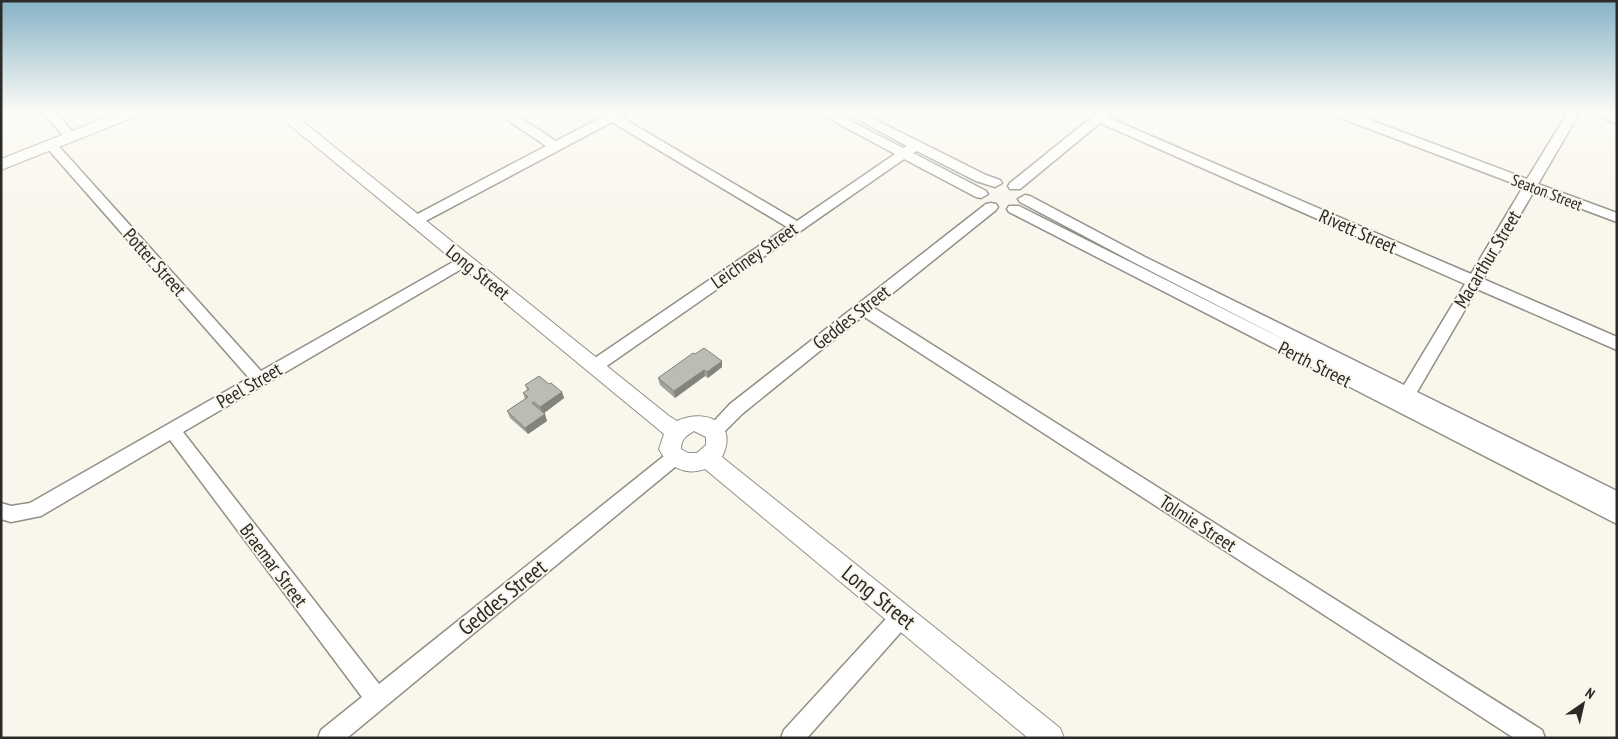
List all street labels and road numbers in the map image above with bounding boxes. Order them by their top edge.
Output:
street label: Seaton Street [1509,169,1586,215]
street label: Rivett Street [1316,203,1401,259]
street label: Macarthur Street [1448,205,1526,312]
street label: Leichney Street [706,216,802,293]
street label: Potter Street [118,223,192,301]
street label: Long Street [441,239,515,305]
street label: Geddes Street [808,279,895,355]
street label: Perth Street [1275,335,1356,393]
street label: Peel Street [212,356,287,413]
street label: Tolmie Street [1155,489,1242,557]
street label: Braemar Street [235,519,314,612]
street label: Geddes Street [452,553,552,641]
street label: Long Street [836,559,922,635]

